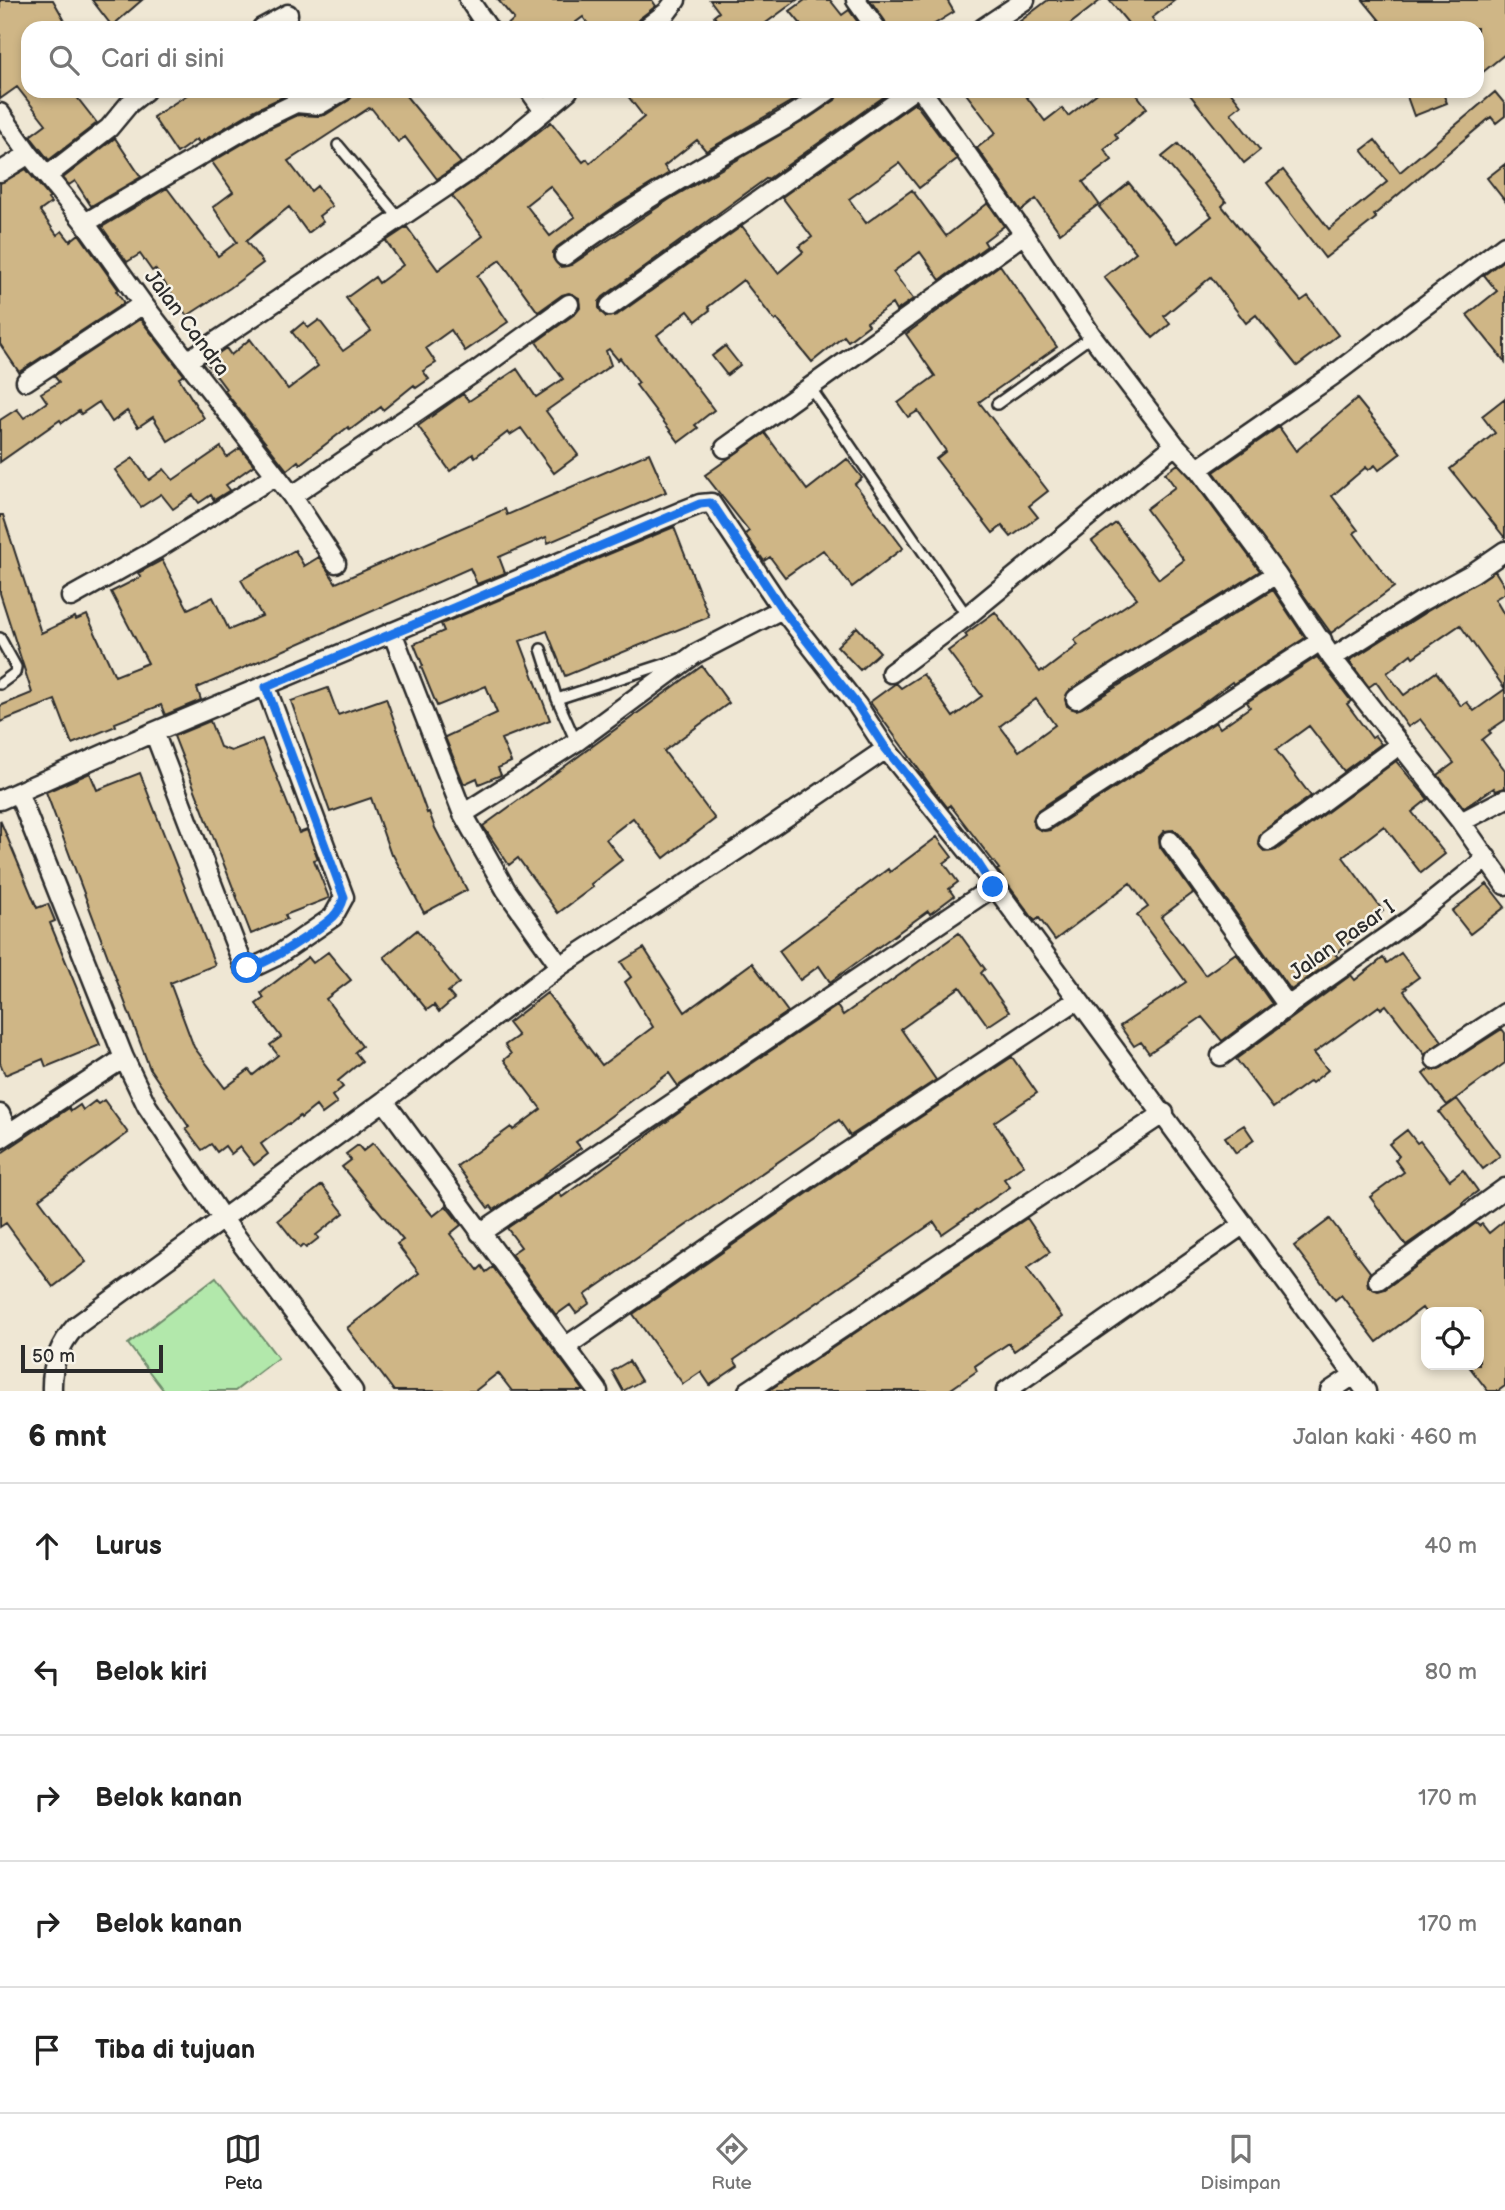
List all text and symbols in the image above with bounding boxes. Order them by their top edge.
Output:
search box [21,21,1484,98]
icon: search [45,41,83,79]
text: Cari di sini [101,44,224,75]
street label: Jalan Candra [139,265,235,381]
route end [977,871,1008,902]
street label: Jalan Pasar I [1285,895,1399,985]
route start [231,952,262,983]
map controls [1421,1307,1484,1370]
button: locate [1421,1307,1484,1370]
scale bar [21,1342,163,1374]
text: 50 m [32,1345,75,1368]
text: 6 mnt [28,1419,107,1455]
text: Jalan kaki · 460 m [1293,1423,1477,1451]
icon: ahead [28,1527,66,1565]
text: Lurus [95,1531,162,1562]
text: 40 m [1424,1532,1477,1560]
icon: left [28,1653,66,1691]
text: Belok kiri [95,1657,207,1688]
text: 80 m [1425,1658,1477,1686]
icon: right [28,1779,66,1817]
text: Belok kanan [95,1783,242,1814]
text: 170 m [1418,1784,1477,1812]
icon: right [28,1905,66,1943]
text: Belok kanan [95,1909,242,1940]
text: 170 m [1418,1910,1477,1938]
icon: arrive [28,2031,66,2069]
text: Tiba di tujuan [95,2035,255,2066]
tab: Peta [224,2130,263,2195]
tab: Rute [711,2130,752,2195]
tab: Disimpan [1200,2130,1281,2195]

